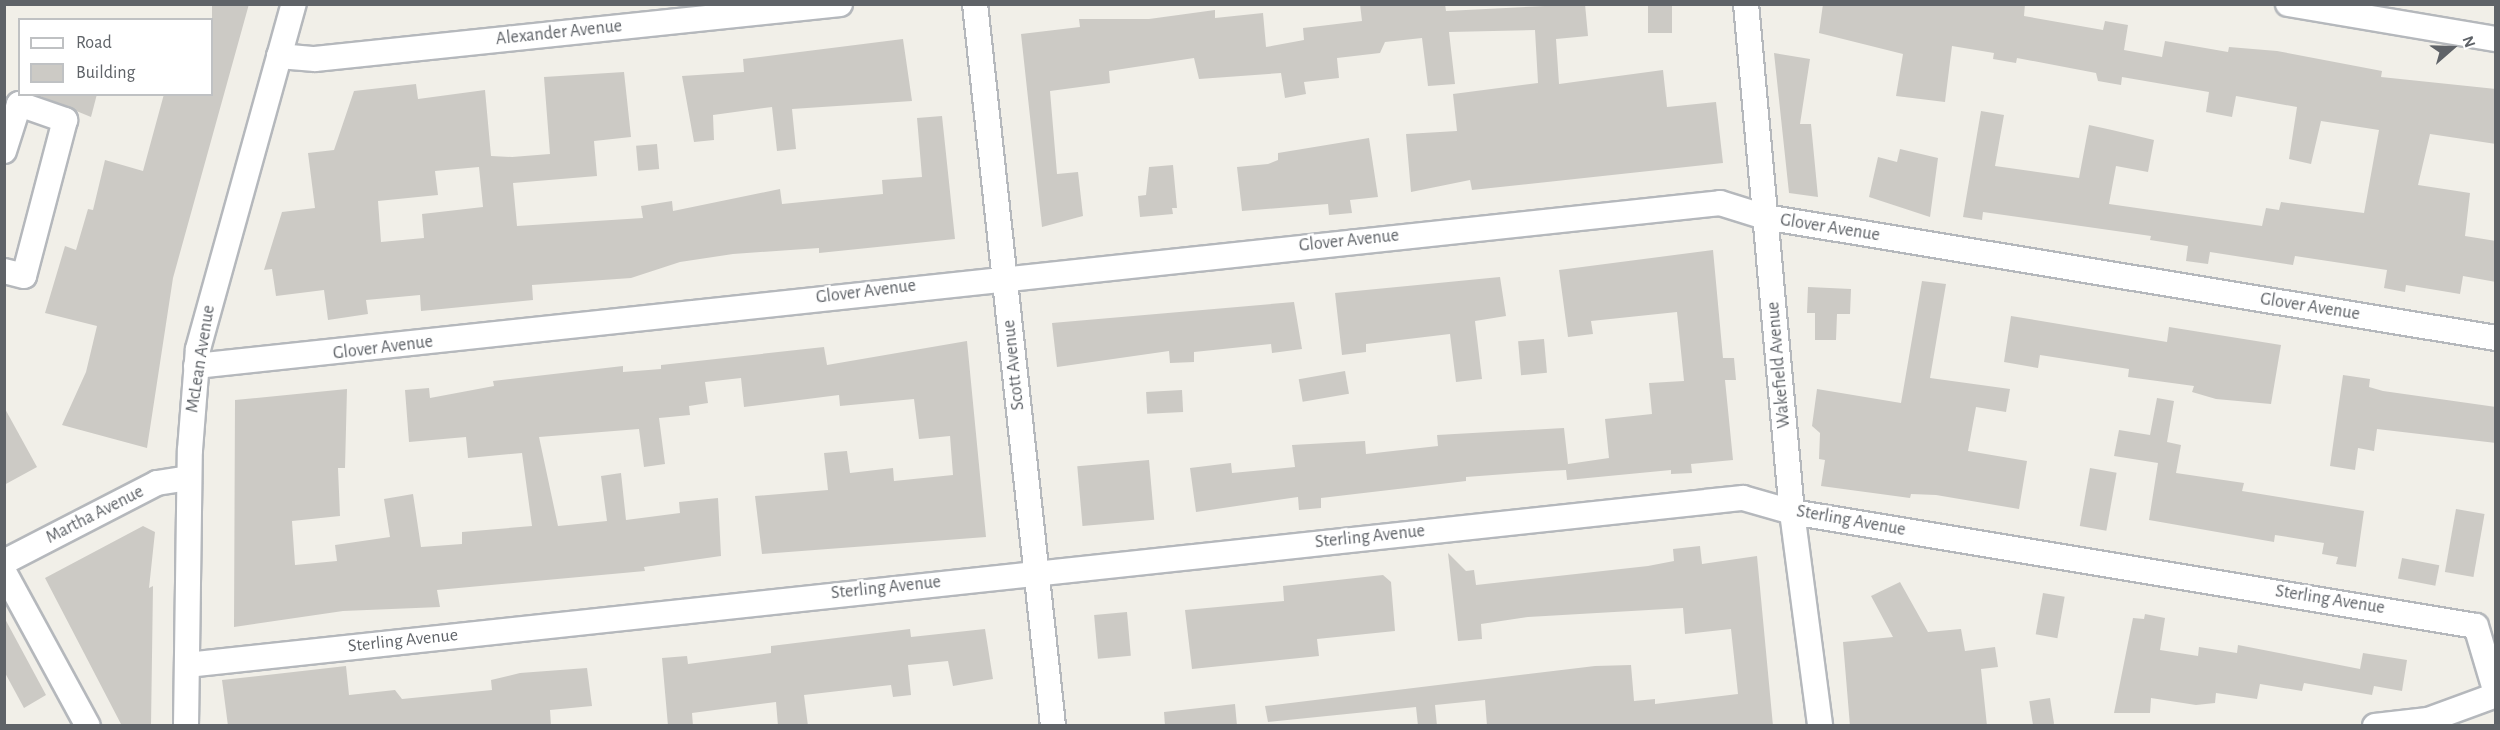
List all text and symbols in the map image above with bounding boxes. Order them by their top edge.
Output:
street label: Alexander Avenue [495,16,623,50]
legend [18,18,213,96]
north arrow [2422,18,2482,78]
text: Road [76,34,112,52]
text: N [2459,34,2478,50]
text: Building [76,64,135,82]
street label: Glover Avenue [1779,209,1881,247]
street label: Glover Avenue [1298,225,1400,257]
street label: Glover Avenue [815,275,917,309]
street label: Glover Avenue [2259,288,2361,326]
street label: Wakefield Avenue [1763,301,1795,429]
street label: McLean Avenue [182,304,220,414]
street label: Scott Avenue [999,319,1029,411]
street label: Glover Avenue [332,331,434,365]
street label: Martha Avenue [43,481,147,549]
street label: Sterling Avenue [1795,501,1907,541]
street label: Sterling Avenue [1314,520,1426,554]
street label: Sterling Avenue [830,571,942,605]
street label: Sterling Avenue [2274,581,2386,619]
street label: Sterling Avenue [347,624,459,658]

